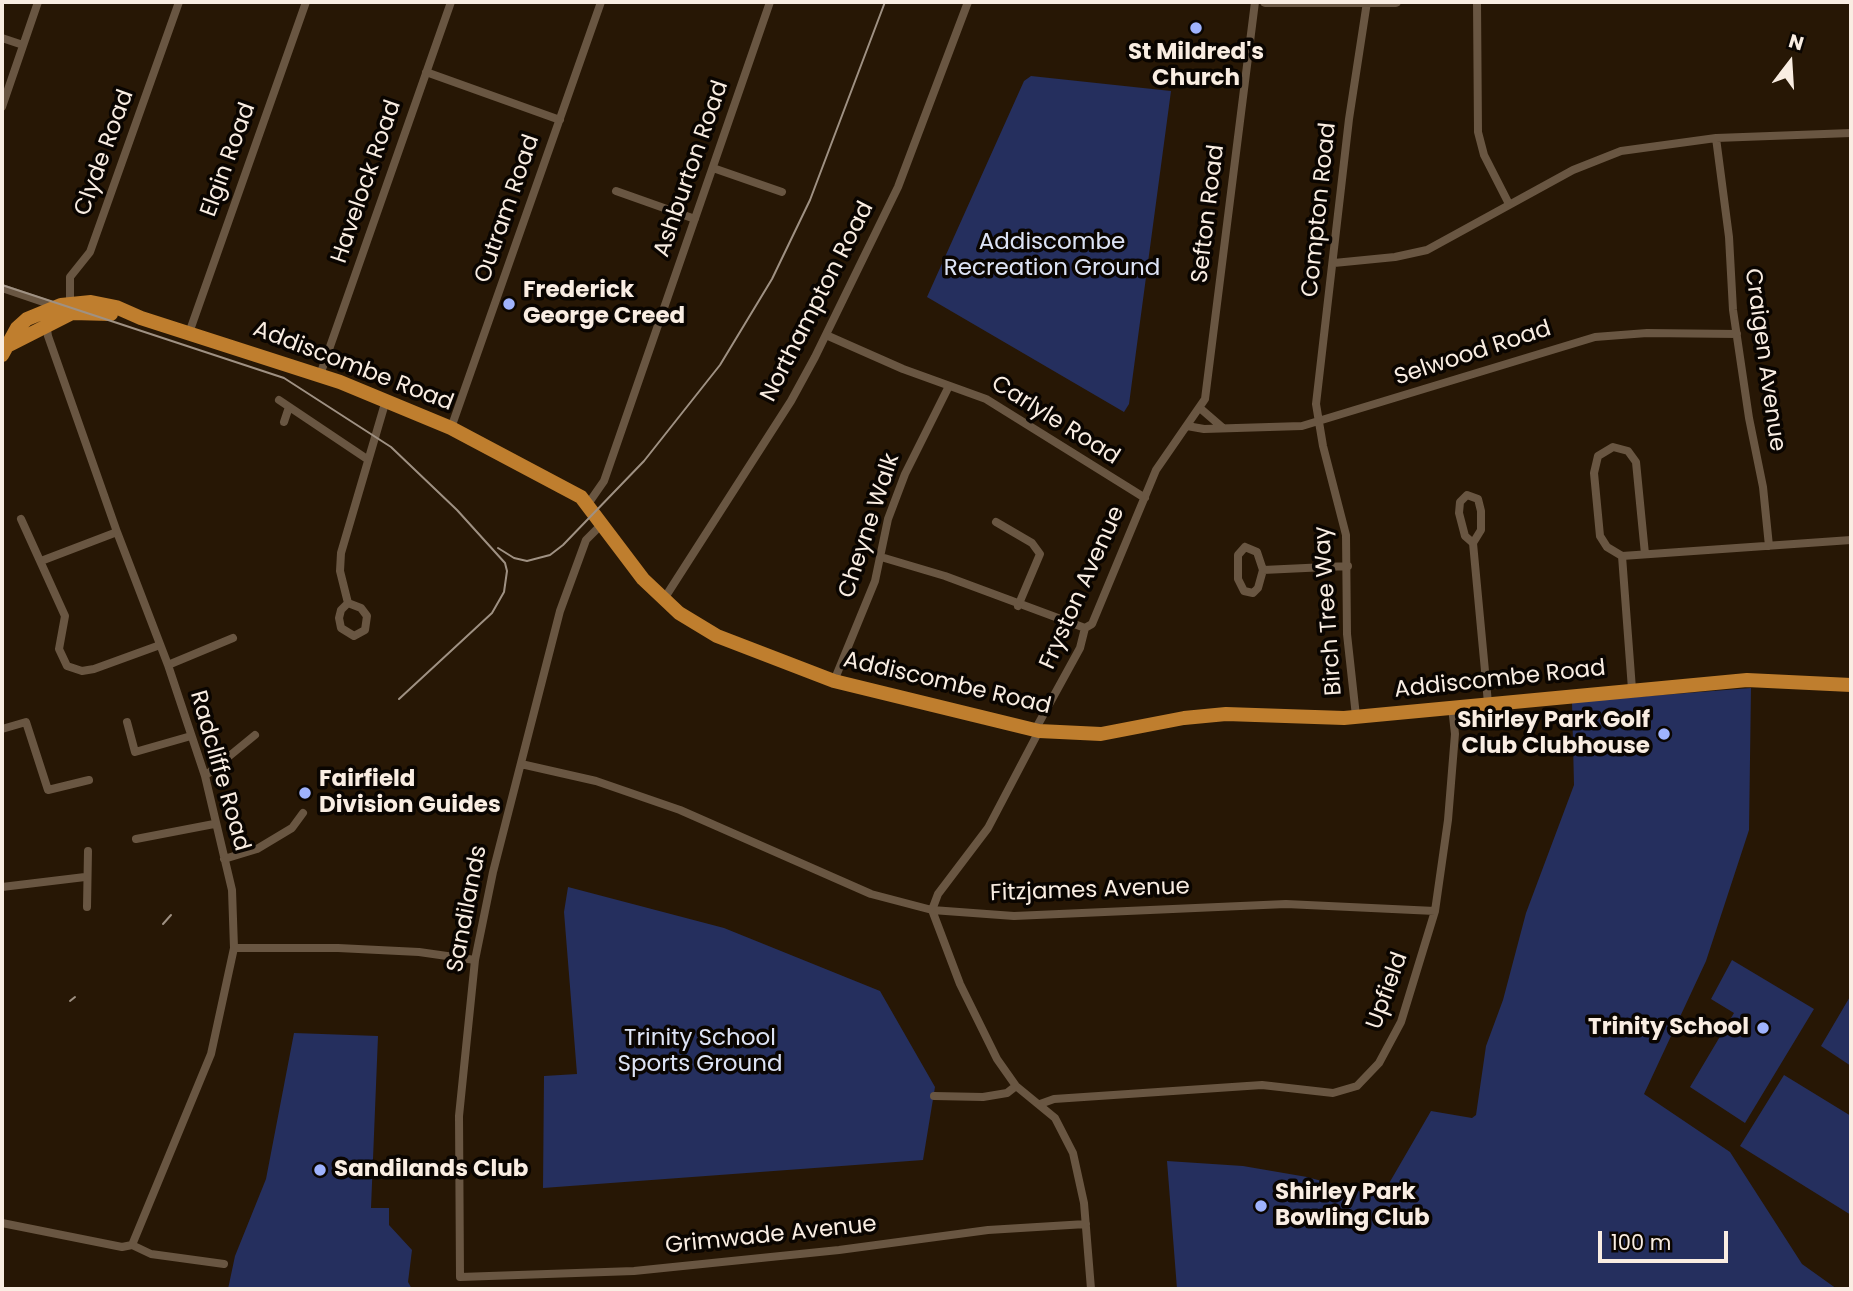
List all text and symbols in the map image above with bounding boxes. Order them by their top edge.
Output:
marker: St Mildred's Church [1188,20,1204,36]
text: N [1785,27,1807,57]
north arrow [1755,28,1825,98]
place label: St Mildred's Church [1128,39,1264,93]
street label: Ashburton Road [649,77,735,261]
street label: Clyde Road [69,86,141,220]
street label: Havelock Road [326,97,408,267]
street label: Elgin Road [196,99,262,221]
street label: Compton Road [1297,121,1343,299]
street label: Outram Road [470,131,546,287]
street label: Sefton Road [1187,143,1231,285]
street label: Northampton Road [756,197,880,407]
park label: Addiscombe Recreation Ground [944,229,1160,283]
street label: Craigen Avenue [1737,267,1791,453]
place label: Frederick George Creed [523,277,685,331]
marker: Frederick George Creed [501,296,517,312]
street label: Addiscombe Road [249,316,457,418]
street label: Selwood Road [1391,316,1555,392]
street label: Carlyle Road [986,371,1124,471]
street label: Cheyne Walk [834,450,906,602]
street label: Fryston Avenue [1035,502,1131,674]
street label: Birch Tree Way [1309,525,1349,697]
street label: Addiscombe Road [840,647,1054,721]
street label: Addiscombe Road [1393,655,1607,705]
street label: Radcliffe Road [183,688,255,854]
place label: Shirley Park Golf Club Clubhouse [1457,707,1650,761]
marker: Shirley Park Golf Club Clubhouse [1656,726,1672,742]
place label: Fairfield Division Guides [319,766,501,820]
marker: Fairfield Division Guides [297,785,313,801]
street label: Sandilands [442,843,494,975]
street label: Fitzjames Avenue [990,874,1190,908]
street label: Upfield [1361,949,1415,1033]
place label: Trinity School [1588,1014,1749,1042]
marker: Trinity School [1755,1020,1771,1036]
park label: Trinity School Sports Ground [617,1025,783,1079]
place label: Sandilands Club [334,1156,528,1184]
marker: Sandilands Club [312,1162,328,1178]
place label: Shirley Park Bowling Club [1275,1179,1430,1233]
marker: Shirley Park Bowling Club [1253,1198,1269,1214]
street label: Grimwade Avenue [664,1211,878,1261]
scale bar [1601,1218,1730,1262]
text: 100 m [1611,1228,1671,1257]

